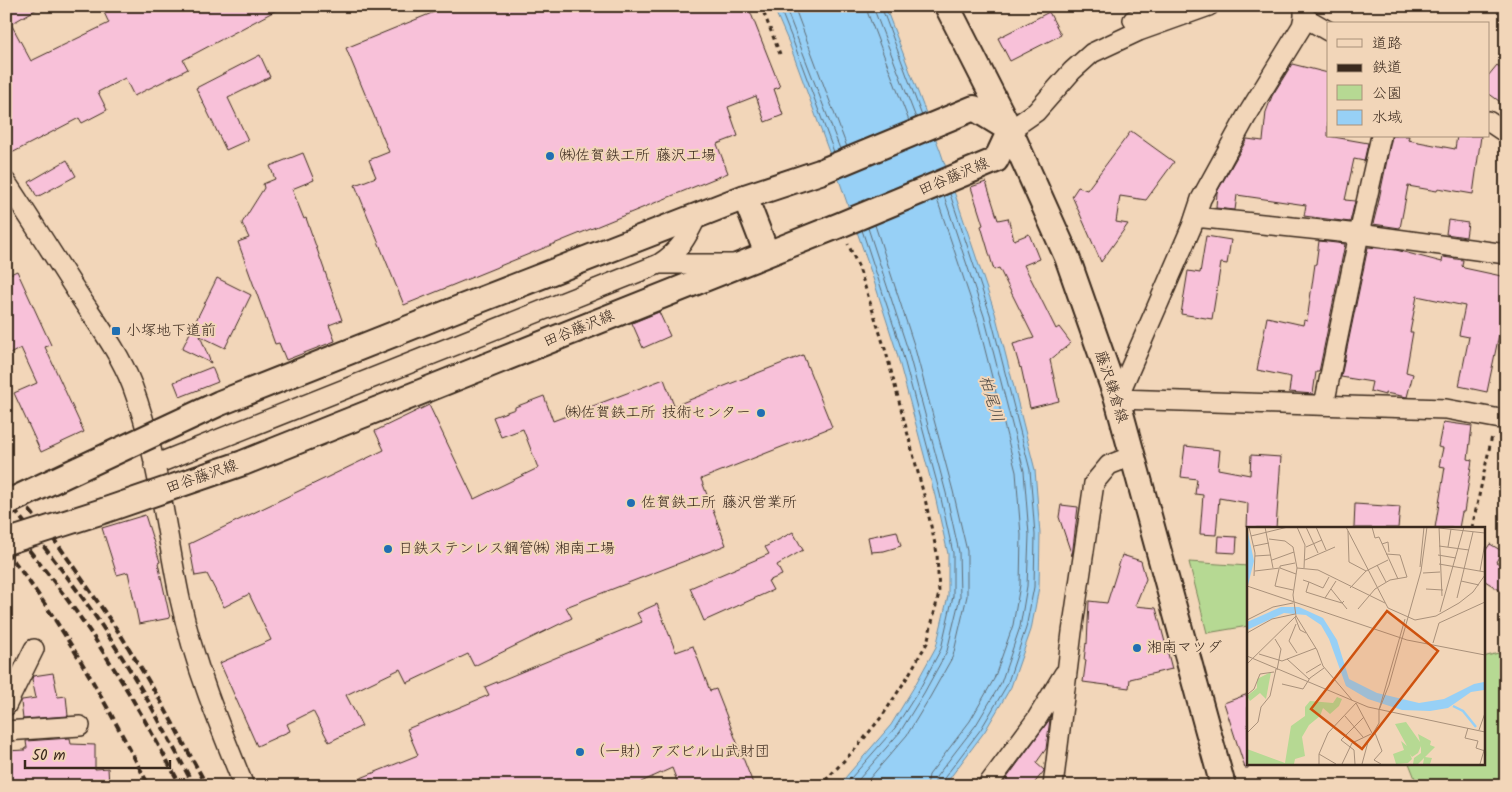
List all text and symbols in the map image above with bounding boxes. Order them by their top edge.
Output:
legend [1327,22,1490,138]
text: 道路 [1372,32,1402,56]
text: 鉄道 [1372,56,1402,80]
text: 公園 [1372,82,1402,106]
text: 水域 [1372,106,1402,130]
place label: ㈱佐賀鉄工所 藤沢工場 [560,144,716,168]
marker: ㈱佐賀鉄工所 藤沢工場 [544,150,556,162]
street label: 田谷藤沢線 [915,151,993,203]
street label: 田谷藤沢線 [540,304,618,354]
place label: 小塚地下道前 [126,319,216,343]
marker: 小塚地下道前 [110,325,122,337]
street label: 藤沢鎌倉線 [1088,348,1134,426]
water label: 柏尾川 [972,372,1010,426]
place label: ㈱佐賀鉄工所 技術センター [566,401,751,425]
marker: ㈱佐賀鉄工所 技術センター [755,407,767,419]
street label: 田谷藤沢線 [163,453,241,501]
place label: 佐賀鉄工所 藤沢営業所 [641,491,797,515]
marker: 佐賀鉄工所 藤沢営業所 [625,497,637,509]
inset map [1247,527,1484,764]
place label: 日鉄ステンレス鋼管㈱ 湘南工場 [398,537,615,561]
marker: 日鉄ステンレス鋼管㈱ 湘南工場 [382,543,394,555]
place label: 湘南マツダ [1147,636,1222,660]
marker: 湘南マツダ [1131,642,1143,654]
scale bar [25,737,170,769]
place label: （一財）アズビル山武財団 [590,740,770,764]
text: 50 m [32,744,66,768]
marker: （一財）アズビル山武財団 [574,746,586,758]

